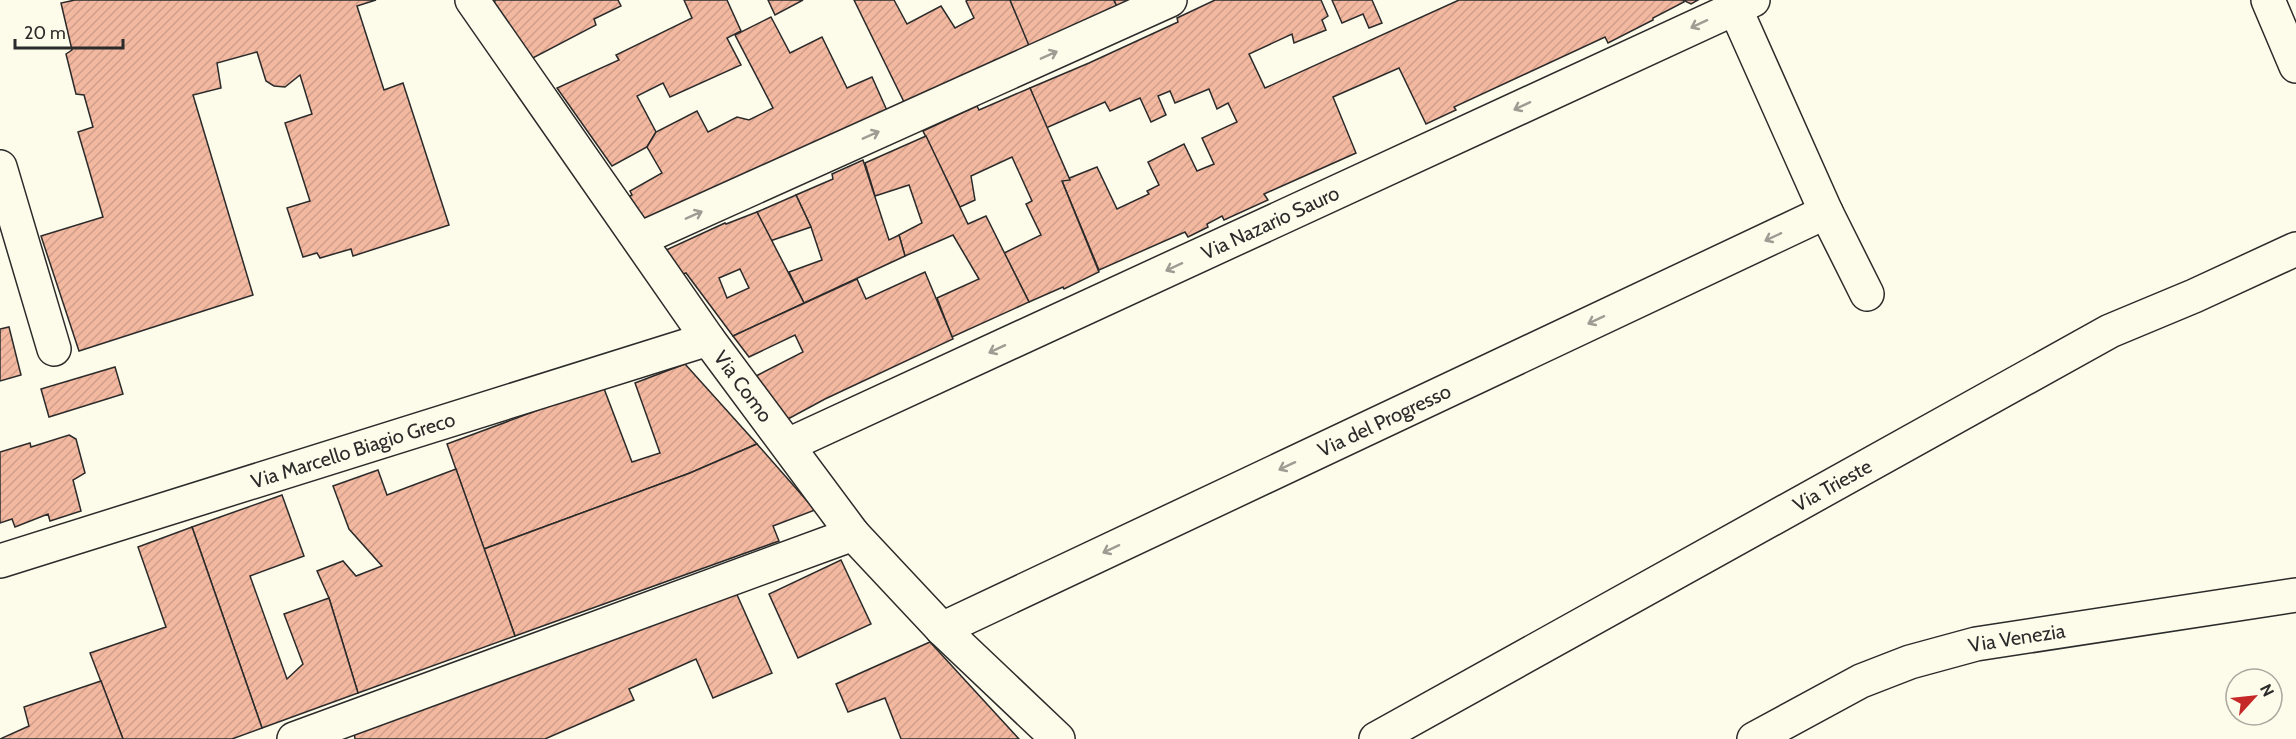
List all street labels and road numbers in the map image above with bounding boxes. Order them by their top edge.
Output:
street label: Via Nazario Sauro [1198,181,1343,265]
street label: Via Como [709,346,778,427]
street label: Via del Progresso [1314,379,1455,462]
street label: Via Marcello Biagio Greco [248,407,458,494]
street label: Via Trieste [1789,454,1876,517]
street label: Via Venezia [1966,618,2067,658]

